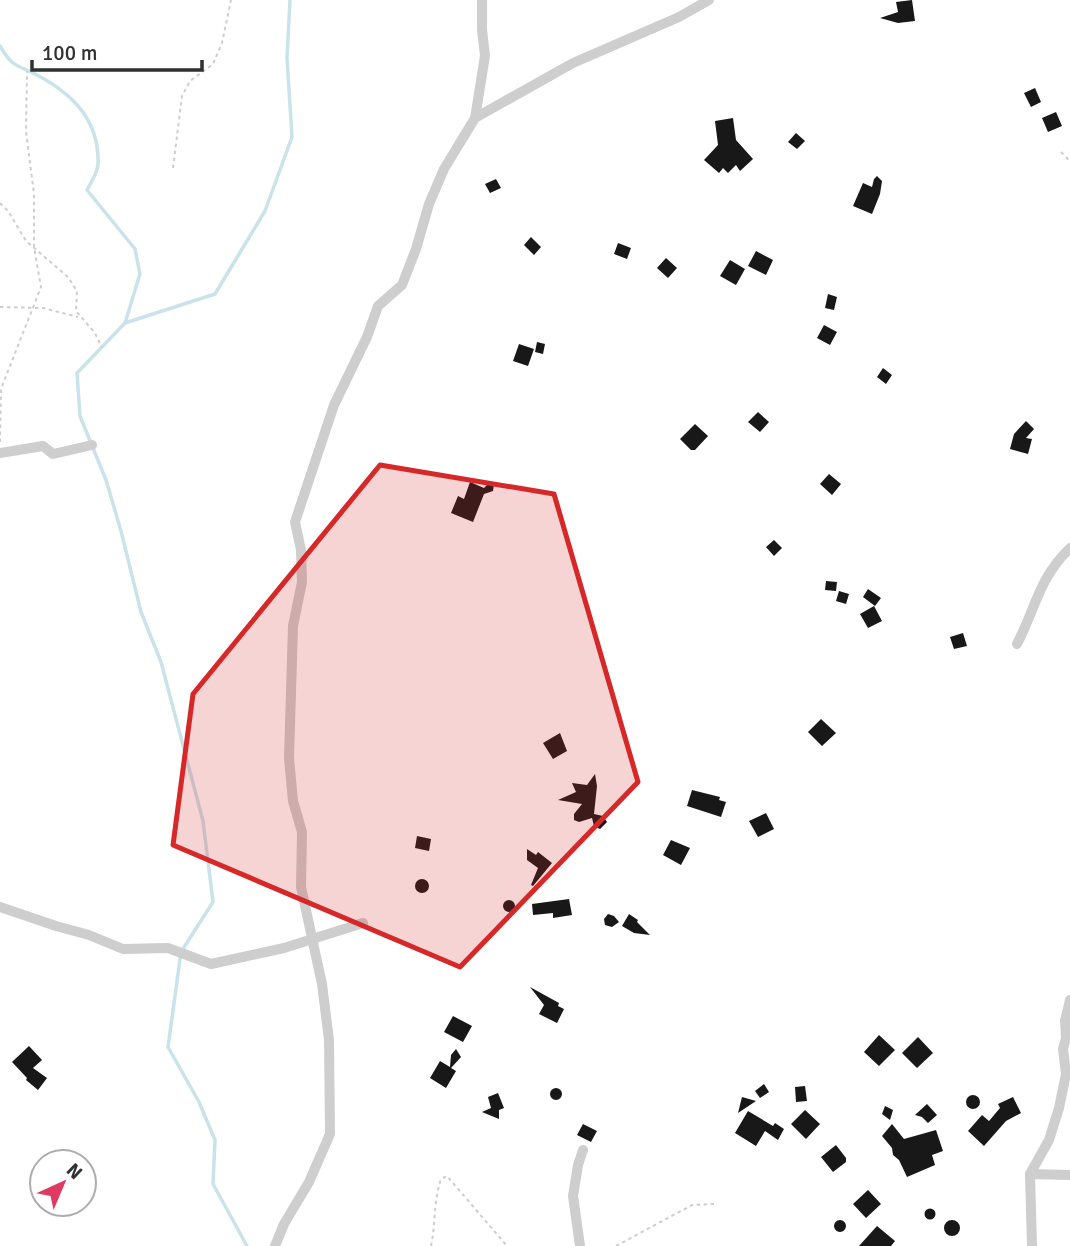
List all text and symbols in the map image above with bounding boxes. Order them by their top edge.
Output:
scale bar [32,28,201,72]
text: 100 m [42,40,97,66]
north arrow [28,1148,98,1218]
text: N [61,1158,87,1185]

